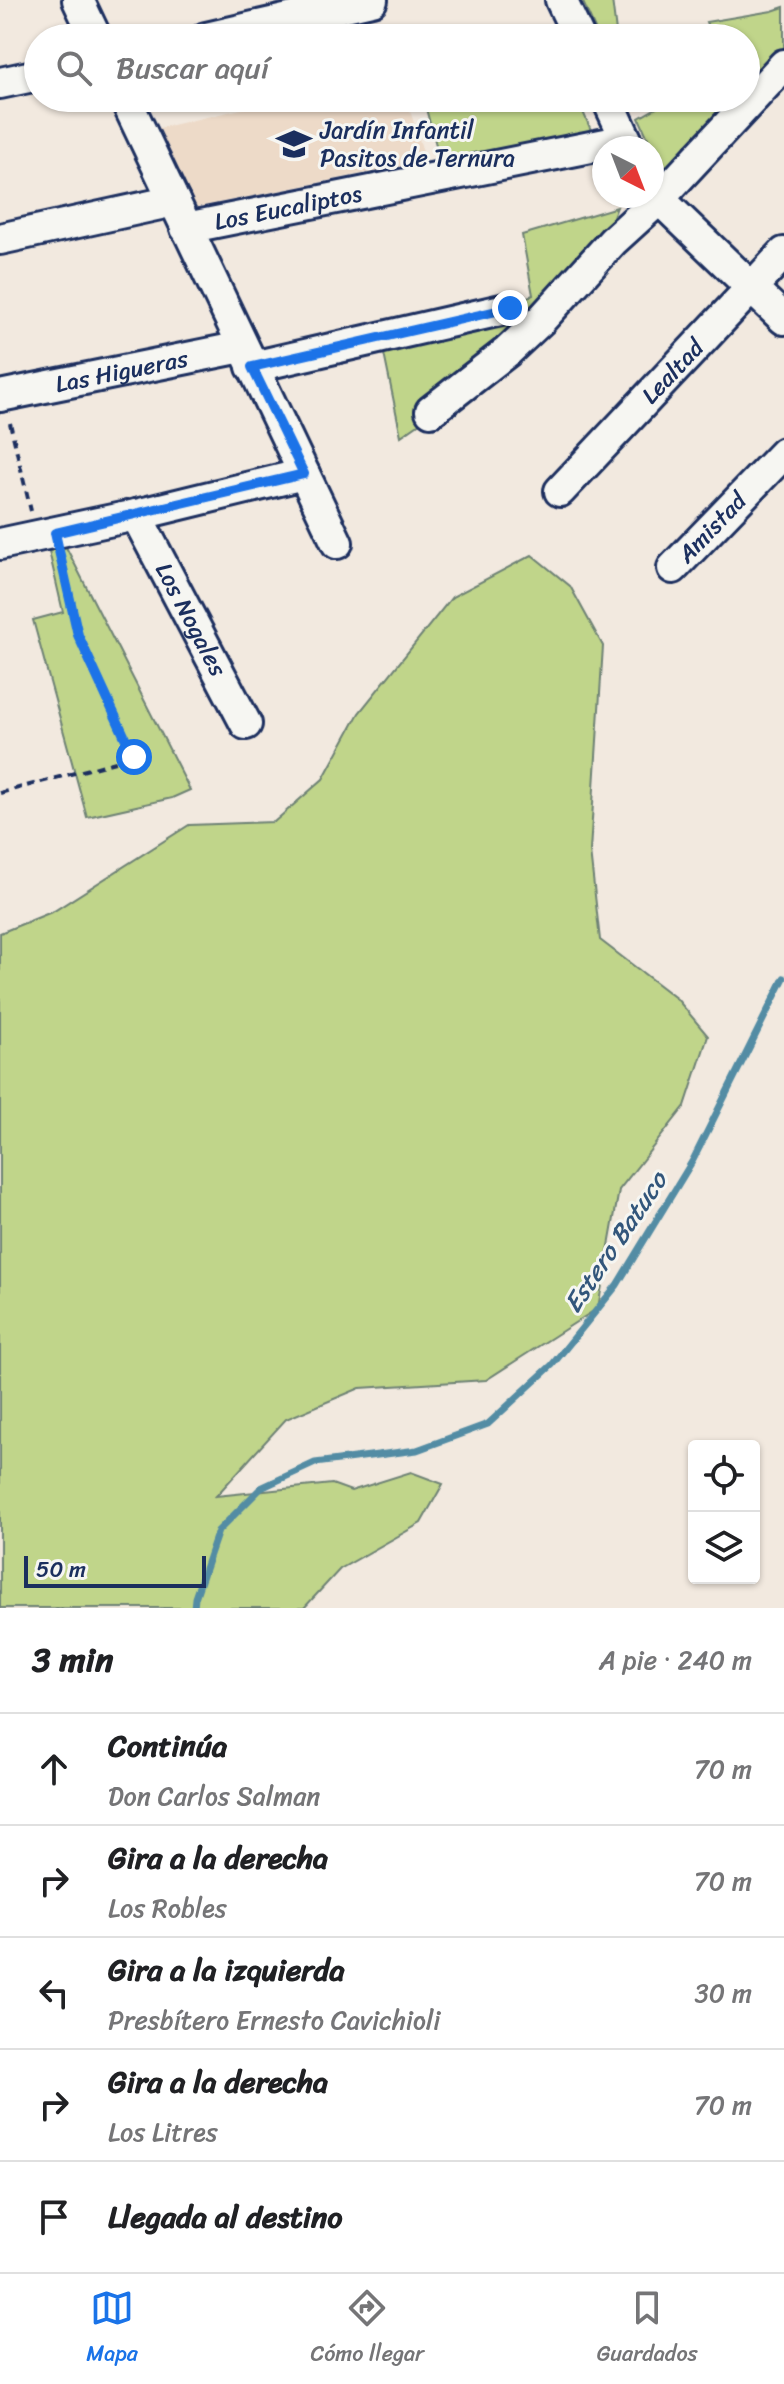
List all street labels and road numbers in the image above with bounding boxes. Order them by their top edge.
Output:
street label: Los Eucaliptos [211,172,366,243]
street label: Lealtad [631,328,715,414]
street label: Las Higueras [52,337,192,405]
street label: Amistad [666,480,759,574]
street label: Los Nogales [143,555,239,685]

